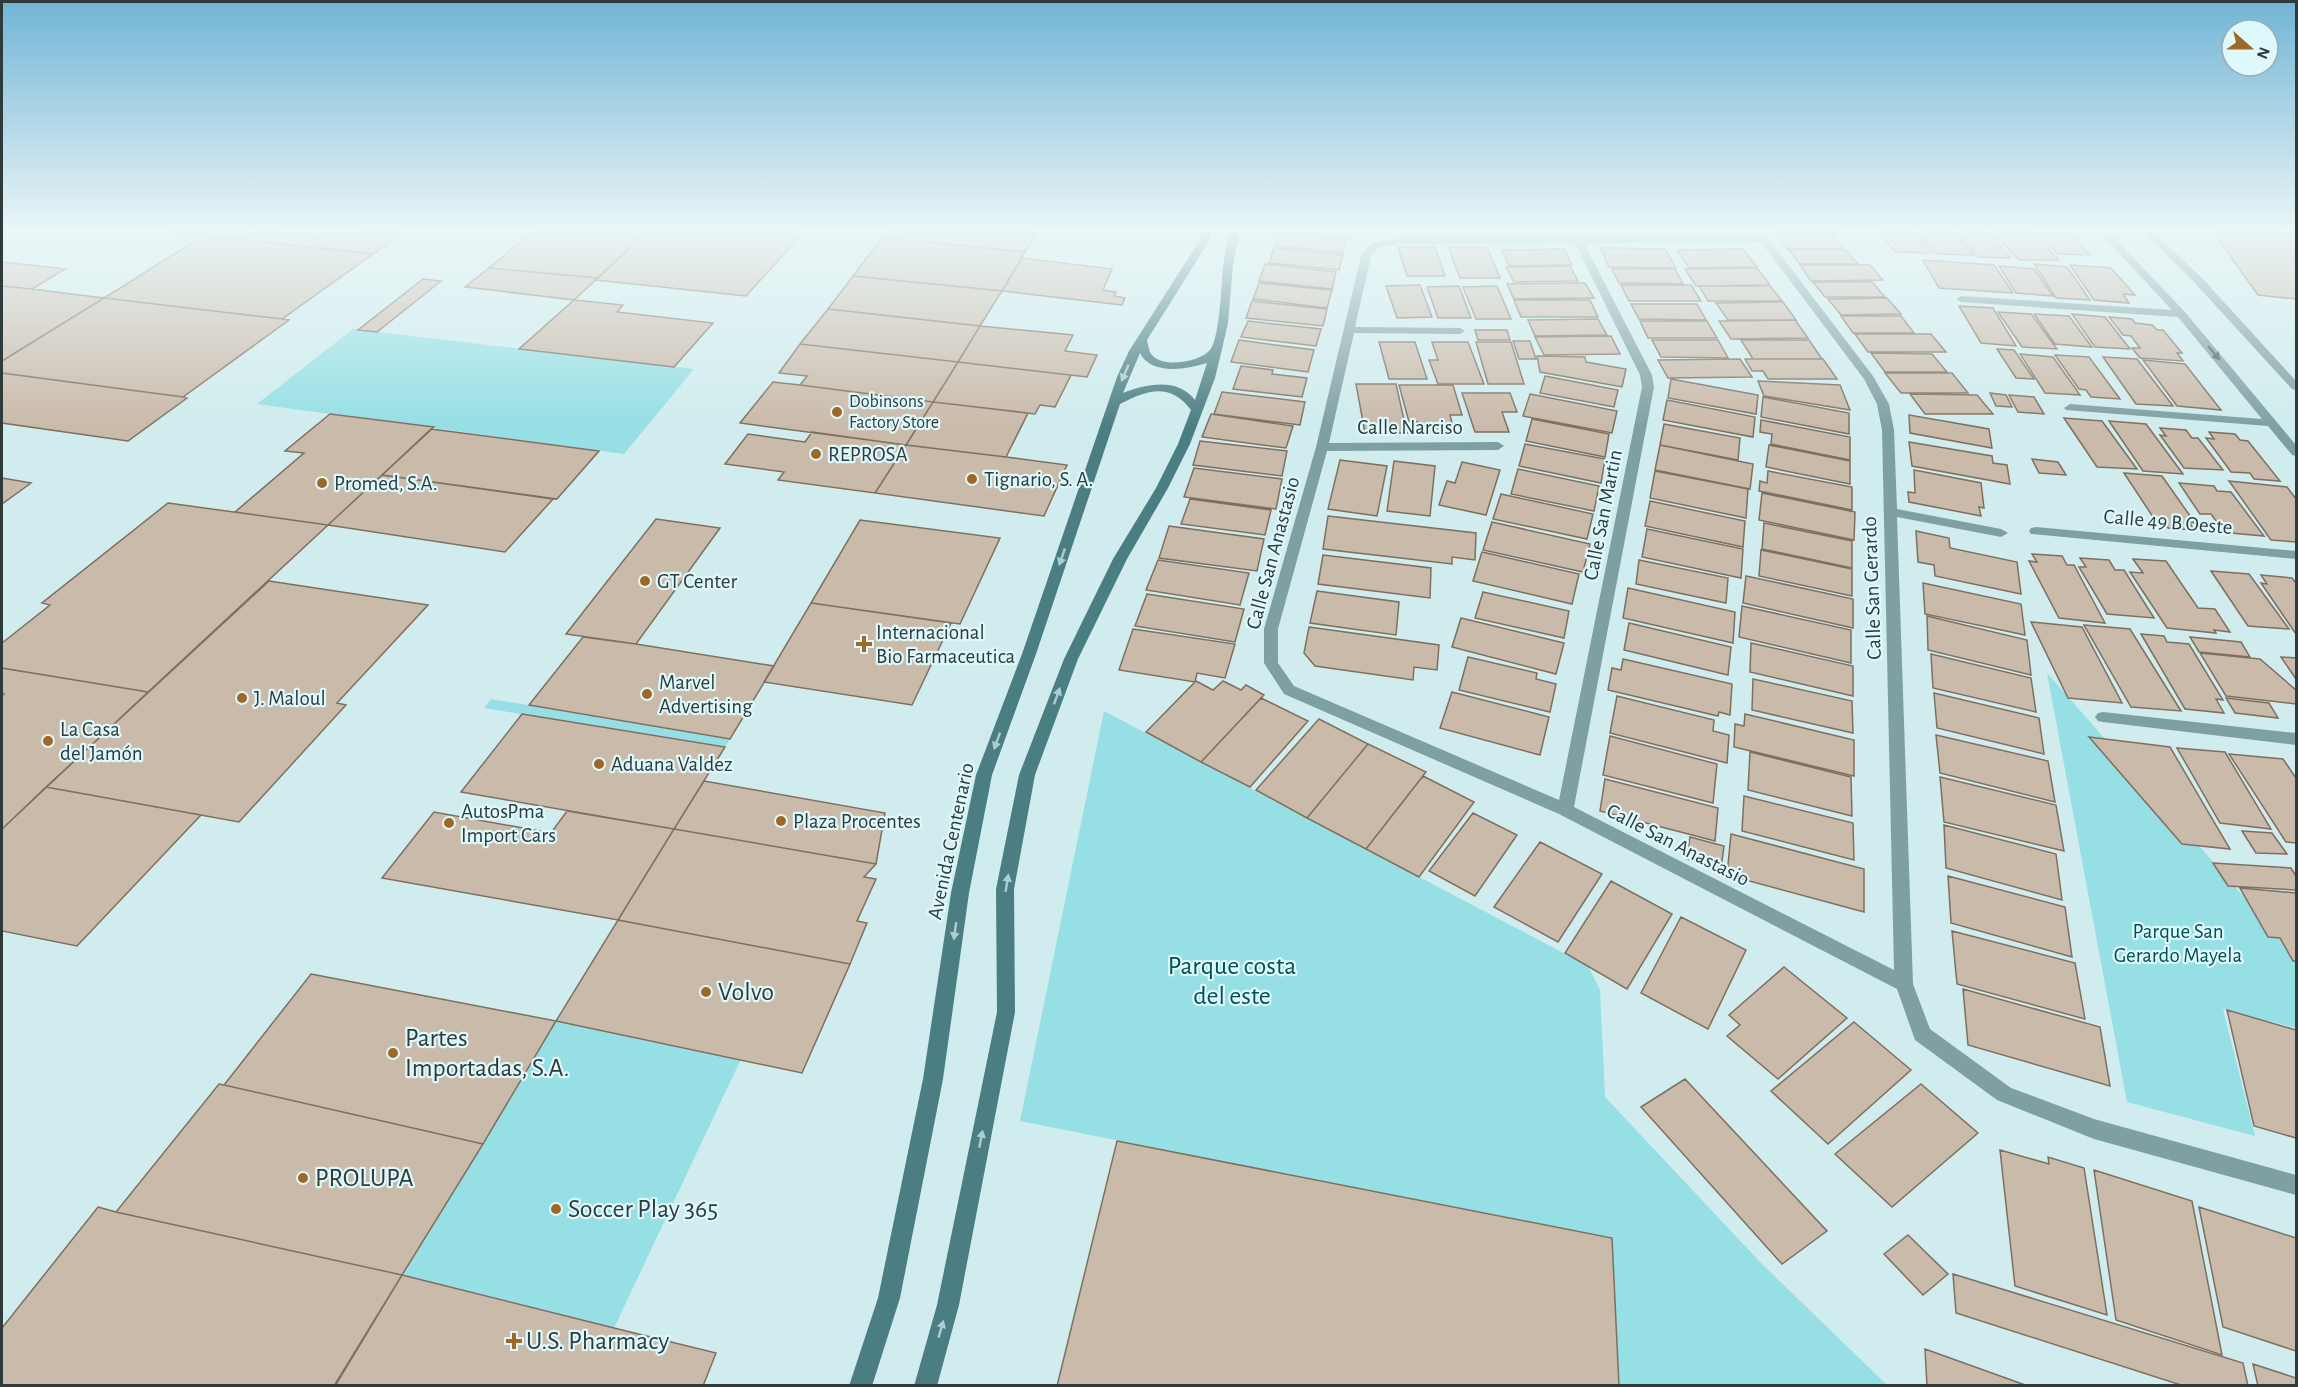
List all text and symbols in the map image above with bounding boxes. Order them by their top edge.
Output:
north arrow [2220,18,2280,78]
text: N [2254,45,2273,61]
one-way arrow [2207,345,2220,360]
one-way arrow [1120,364,1130,382]
place label: Dobinsons Factory Store [849,393,939,432]
marker: Dobinsons Factory Store [830,405,844,419]
street label: Calle Narciso [1357,417,1463,438]
place label: REPROSA [828,444,908,465]
marker: REPROSA [809,447,823,461]
street label: Calle San Martin [1580,448,1626,582]
place label: Tignario, S. A. [984,469,1093,490]
marker: Tignario, S. A. [965,472,979,486]
place label: Promed, S.A. [334,473,438,494]
street label: Calle San Anastasio [1243,474,1303,632]
marker: Promed, S.A. [315,476,329,490]
street label: Calle 49 B Oeste [2103,506,2233,538]
street label: Calle San Gerardo [1859,516,1885,660]
one-way arrow [1057,548,1066,566]
place label: GT Center [657,571,737,592]
marker: GT Center [638,574,652,588]
place label: Internacional Bio Farmaceutica [876,622,1016,667]
marker: Internacional Bio Farmaceutica [857,637,871,651]
place label: Marvel Advertising [659,672,753,717]
one-way arrow [1052,686,1062,704]
marker: Marvel Advertising [640,687,654,701]
place label: J. Maloul [254,688,326,709]
marker: J. Maloul [235,691,249,705]
place label: La Casa del Jamón [60,719,143,764]
one-way arrow [992,732,1001,750]
marker: La Casa del Jamón [41,734,55,748]
place label: Aduana Valdez [611,754,733,775]
marker: Aduana Valdez [592,757,606,771]
street label: Avenida Centenario [924,761,978,921]
street label: Calle San Anastasio [1603,800,1753,890]
place label: AutosPma Import Cars [461,801,556,846]
place label: Plaza Procentes [793,811,921,832]
marker: Plaza Procentes [774,814,788,828]
marker: AutosPma Import Cars [442,816,456,830]
one-way arrow [1002,874,1011,893]
one-way arrow [950,921,959,940]
park label: Parque San Gerardo Mayela [2114,921,2242,966]
park label: Parque costa del este [1168,953,1296,1009]
place label: Volvo [718,979,774,1005]
marker: Volvo [699,985,713,999]
place label: Partes Importadas, S.A. [405,1025,569,1081]
marker: Partes Importadas, S.A. [386,1046,400,1060]
one-way arrow [977,1129,986,1148]
place label: PROLUPA [315,1165,414,1191]
marker: PROLUPA [296,1171,310,1185]
place label: Soccer Play 365 [568,1196,718,1222]
marker: Soccer Play 365 [549,1202,563,1216]
one-way arrow [937,1320,946,1338]
place label: U.S. Pharmacy [526,1328,669,1354]
marker: U.S. Pharmacy [507,1334,521,1348]

